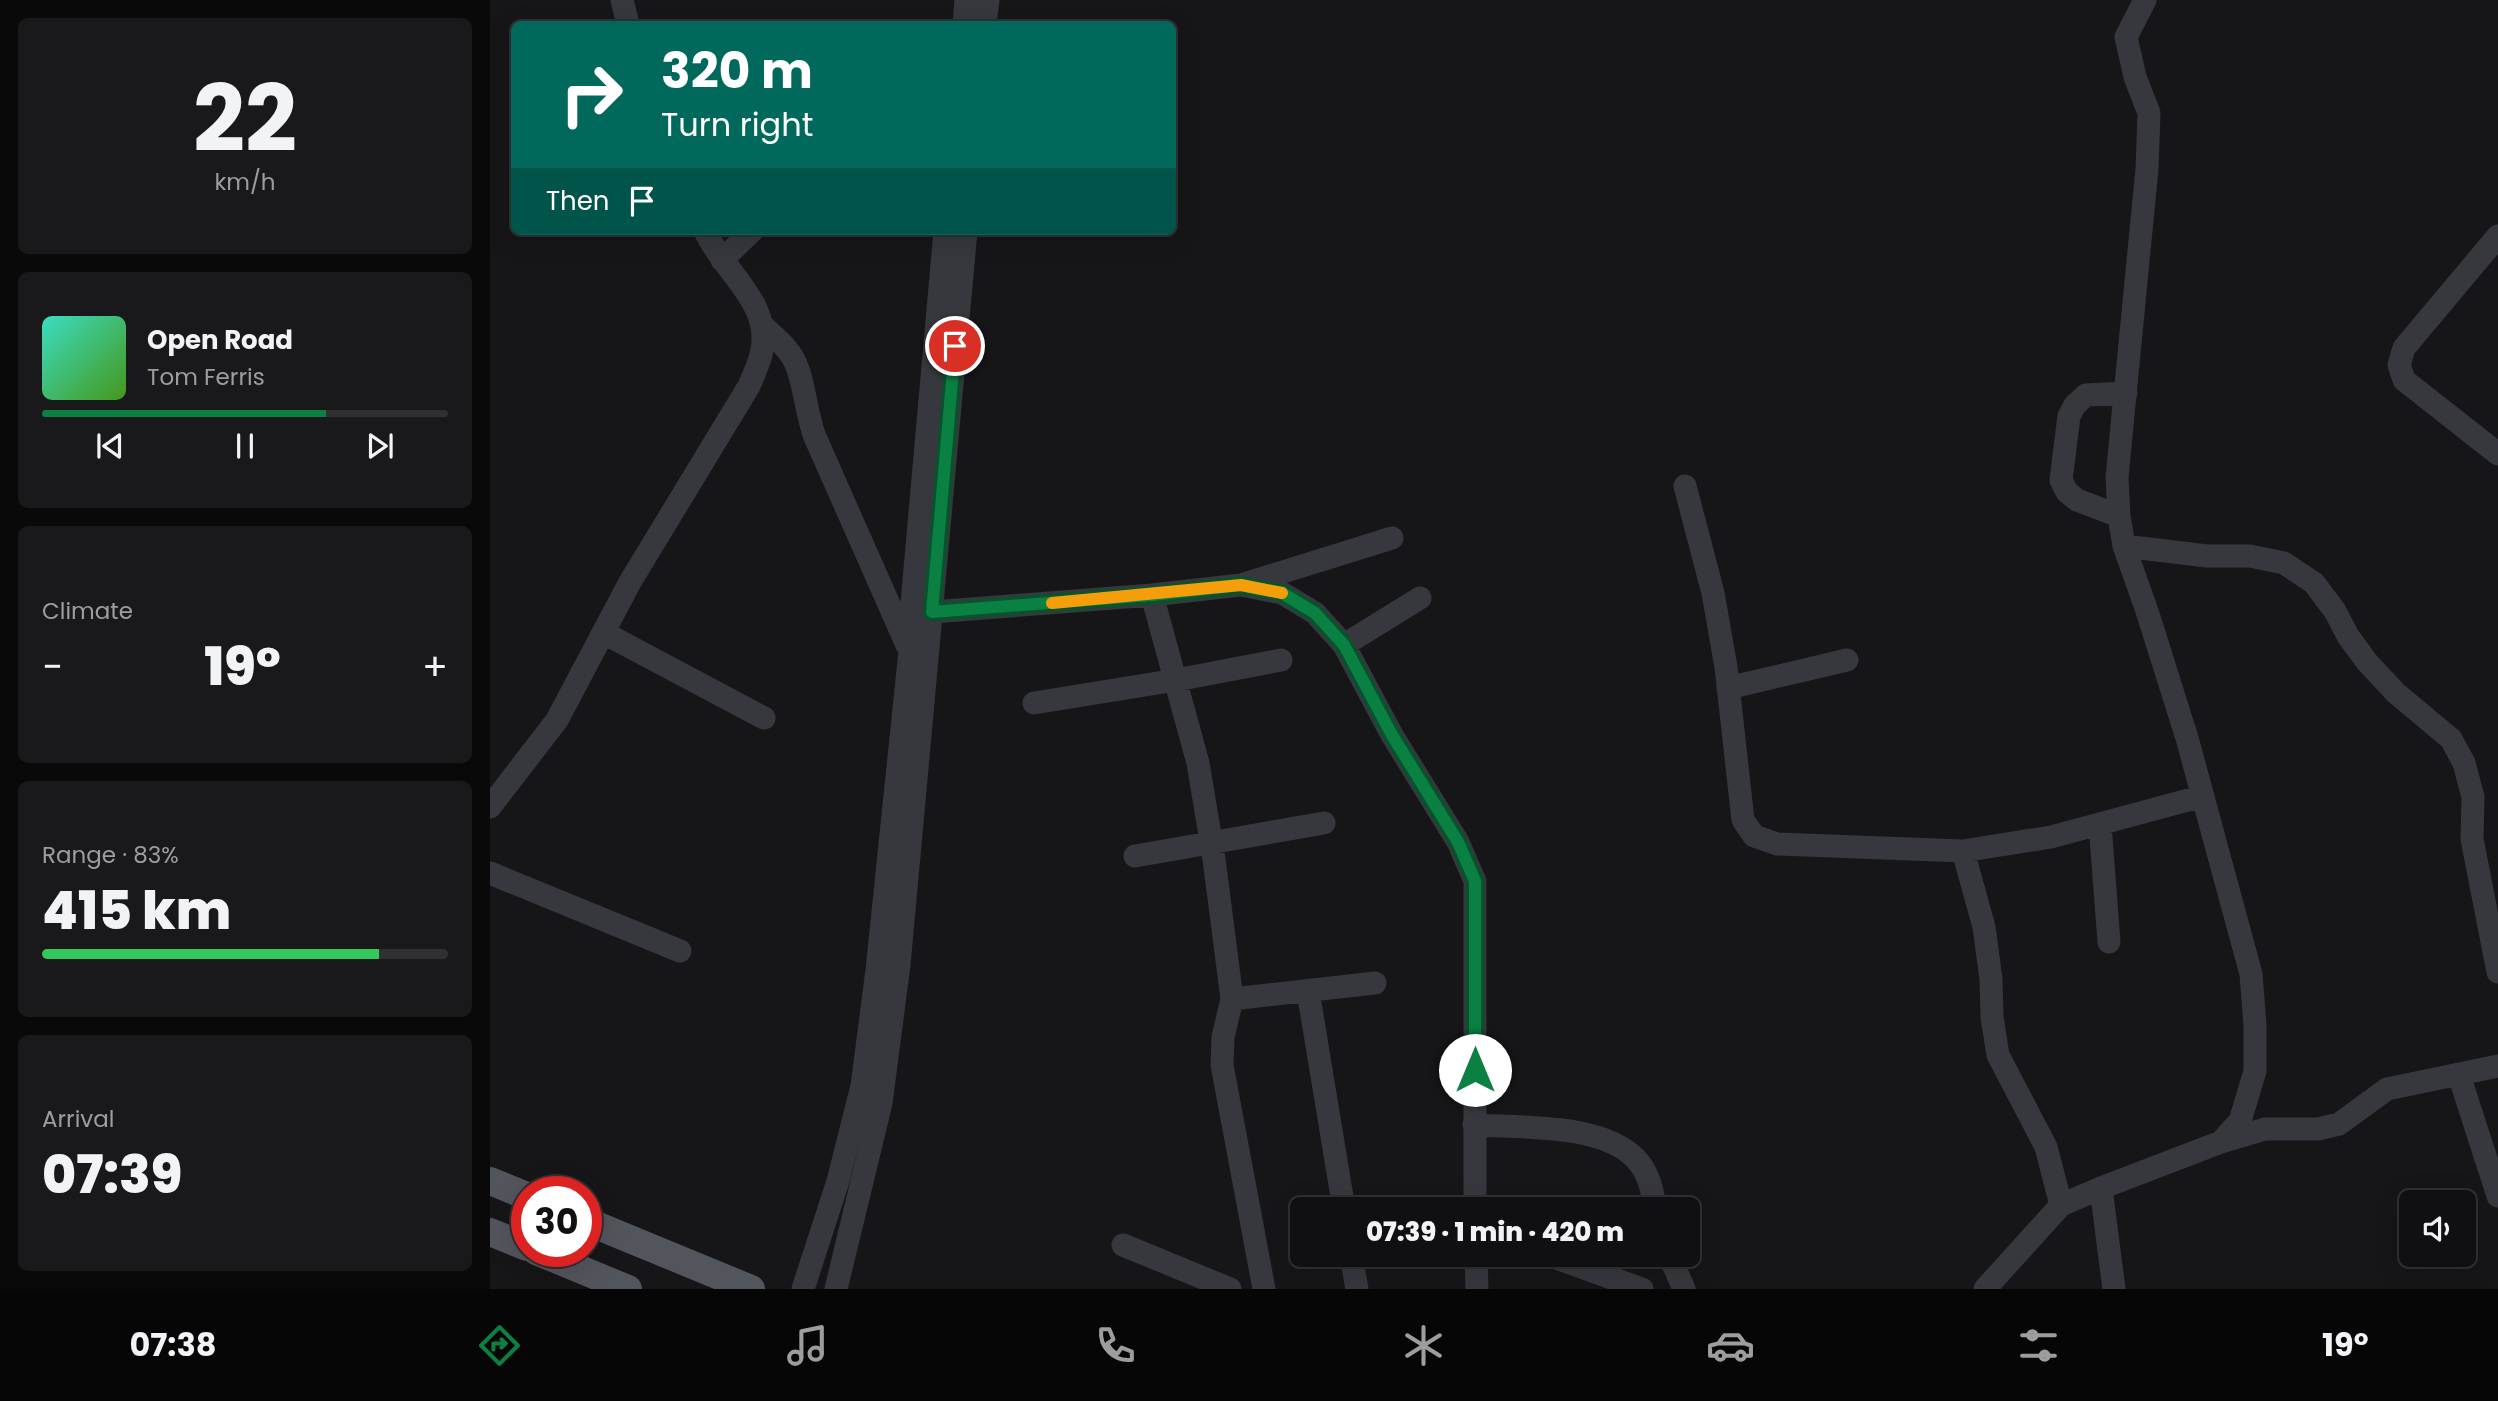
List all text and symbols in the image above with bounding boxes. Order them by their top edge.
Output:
text: 320 m [661,37,813,105]
icon: right [546,49,637,140]
text: 22 [193,55,297,183]
text: Turn right [661,102,813,147]
text: km/h [214,166,276,198]
icon: arrive [623,182,661,220]
text: Then [546,183,609,219]
pin [925,316,985,376]
text: Open Road [147,322,293,358]
icon: arrive [936,327,974,365]
text: Tom Ferris [147,361,265,393]
icon: previous [91,427,129,465]
icon: pause [226,427,264,465]
icon: next [361,427,399,465]
text: Climate [42,595,133,627]
text: 19° [204,630,281,703]
text: − [42,640,63,693]
text: + [422,640,448,693]
text: Range · 83% [42,839,179,871]
text: 415 km [42,874,231,947]
position arrow [1438,1033,1512,1107]
text: Arrival [42,1103,114,1135]
text: 07:39 [42,1138,182,1211]
speed limit sign: 30 [511,1176,602,1267]
map controls [2399,1190,2476,1267]
button: sound [2399,1190,2476,1267]
text: 07:39 · 1 min · 420 m [1366,1214,1624,1250]
icon: directions [475,1321,524,1370]
icon: music [783,1321,832,1370]
icon: phone [1091,1321,1140,1370]
icon: climate [1399,1321,1448,1370]
icon: car [1706,1321,1755,1370]
icon: filters [2014,1321,2063,1370]
text: 07:38 [129,1322,217,1367]
text: 19° [2322,1322,2369,1367]

